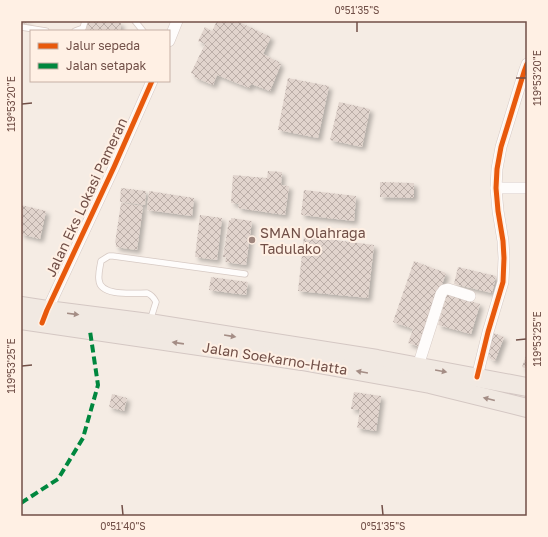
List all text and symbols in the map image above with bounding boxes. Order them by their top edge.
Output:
text: 0°51'35"S [335,4,379,16]
legend [30,30,170,82]
text: Jalur sepeda [66,38,140,53]
text: 119°53'20"E [531,50,543,106]
text: Jalan setapak [66,58,147,73]
text: 119°53'20"E [5,76,17,132]
street label: Jalan Eks Lokasi Pameran [42,115,130,279]
place label: SMAN Olahraga Tadulako [260,224,366,257]
marker: SMAN Olahraga Tadulako [247,235,257,245]
one-way arrow [67,311,80,317]
text: 119°53'25"E [531,311,543,367]
one-way arrow [224,333,236,339]
text: 119°53'25"E [5,338,17,394]
street label: Jalan Soekarno-Hatta [201,338,349,378]
one-way arrow [172,340,184,346]
one-way arrow [435,368,447,374]
one-way arrow [356,369,368,375]
one-way arrow [483,395,495,401]
text: 0°51'40"S [100,520,146,532]
text: 0°51'35"S [361,520,405,532]

